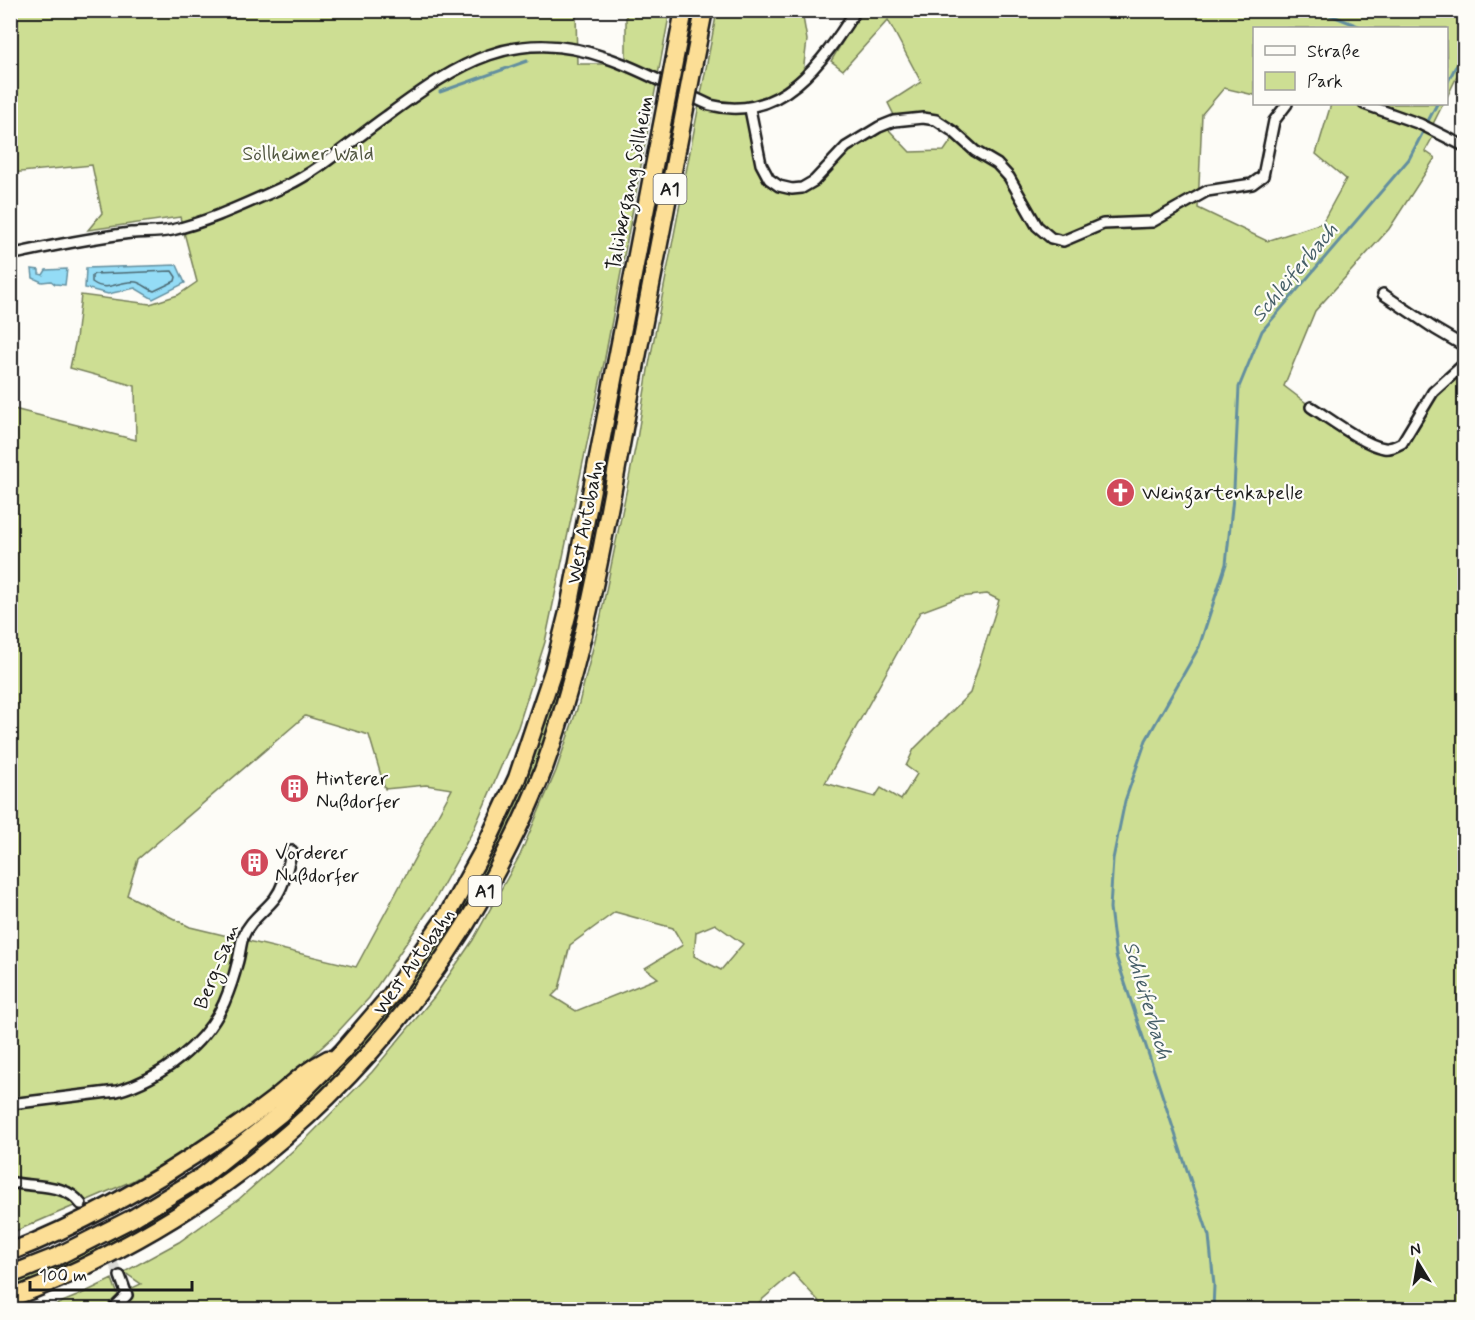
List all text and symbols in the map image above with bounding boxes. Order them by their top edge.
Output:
legend [1253,27,1448,105]
text: Straße [1307,40,1360,64]
text: Park [1307,70,1343,94]
street label: Talübergang Söllheim [600,94,663,273]
park label: Söllheimer Wald [242,141,374,168]
road number: A1 [654,174,686,204]
water label: Schleiferbach [1245,217,1345,328]
street label: West Autobahn [560,458,611,587]
church icon: Weingartenkapelle [1105,476,1137,508]
place label: Weingartenkapelle [1142,480,1303,509]
place label: Hinterer Nußdorfer [316,766,400,816]
building icon: Hinterer Nußdorfer [279,773,311,805]
place label: Vorderer Nußdorfer [275,840,359,890]
building icon: Vorderer Nußdorfer [238,847,270,879]
road number: A1 [468,876,502,906]
street label: West Autobahn [367,903,461,1021]
street label: Berg-Sam [188,920,248,1014]
water label: Schleiferbach [1116,938,1178,1063]
north arrow [1388,1233,1448,1293]
text: N [1408,1238,1423,1261]
scale bar [30,1254,192,1292]
text: 100 m [39,1264,87,1288]

